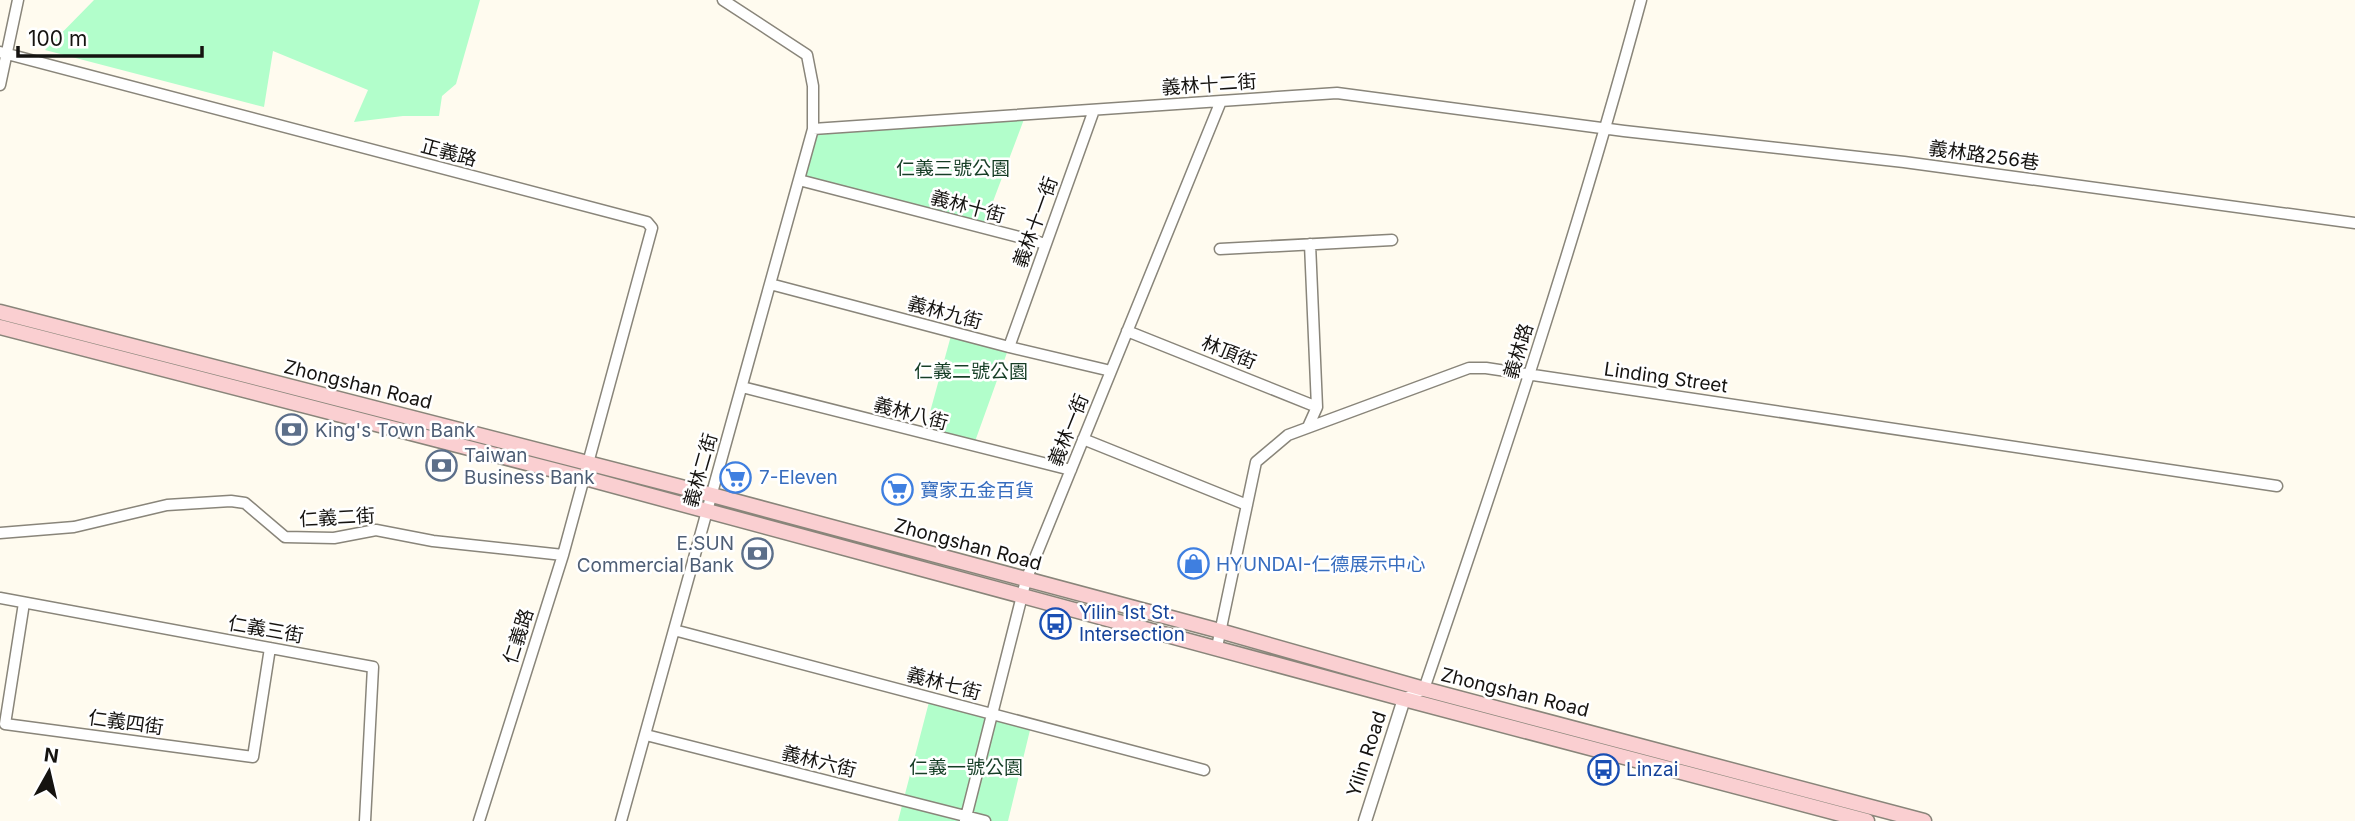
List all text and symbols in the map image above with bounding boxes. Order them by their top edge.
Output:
scale bar [18,14,201,58]
text: 100 m [28,26,87,51]
street label: 義林十二街 [1161,70,1257,99]
street label: 正義路 [418,134,479,171]
street label: 義林路256巷 [1927,136,2040,175]
park label: 仁義三號公園 [896,157,1010,180]
street label: 義林十一街 [1008,174,1063,271]
street label: 義林十街 [928,186,1008,227]
street label: 義林九街 [905,292,985,333]
street label: 義林路 [1499,321,1538,382]
street label: 林頂街 [1198,331,1260,374]
street label: Zhongshan Road [281,355,434,414]
street label: Linding Street [1603,357,1729,398]
park label: 仁義二號公園 [914,360,1028,383]
street label: 義林一街 [1044,391,1093,470]
street label: 義林八街 [871,393,951,434]
bank icon: King's Town Bank [275,413,309,447]
place label: King's Town Bank [315,419,476,442]
street label: 義林二街 [679,430,722,510]
place label: Taiwan Business Bank [464,444,595,489]
bank icon: Taiwan Business Bank [424,449,458,483]
supermarket icon: 7-Eleven [719,460,753,494]
place label: 7-Eleven [759,466,838,489]
supermarket icon: 寶家五金百貨 [880,473,914,507]
place label: 寶家五金百貨 [920,479,1034,502]
street label: 仁義二街 [298,504,376,531]
street label: Zhongshan Road [892,514,1044,575]
place label: E.SUN Commercial Bank [577,532,735,577]
bank icon: E.SUN Commercial Bank [740,537,774,571]
shop icon: HYUNDAI-仁德展示中心 [1176,547,1210,581]
place label: HYUNDAI-仁德展示中心 [1216,553,1425,576]
place label: Yilin 1st St. Intersection [1079,601,1185,646]
street label: 仁義路 [499,605,538,667]
bus stop icon: Yilin 1st St. Intersection [1039,606,1073,640]
street label: 仁義三街 [226,612,305,647]
street label: 義林七街 [904,663,984,704]
street label: Zhongshan Road [1438,663,1591,722]
street label: 仁義四街 [87,706,165,739]
street label: Yilin Road [1342,708,1391,800]
north arrow [14,737,84,807]
street label: 義林六街 [779,741,859,782]
text: N [43,743,60,768]
bus stop icon: Linzai [1586,752,1620,786]
park label: 仁義一號公園 [909,756,1023,779]
place label: Linzai [1626,758,1678,781]

